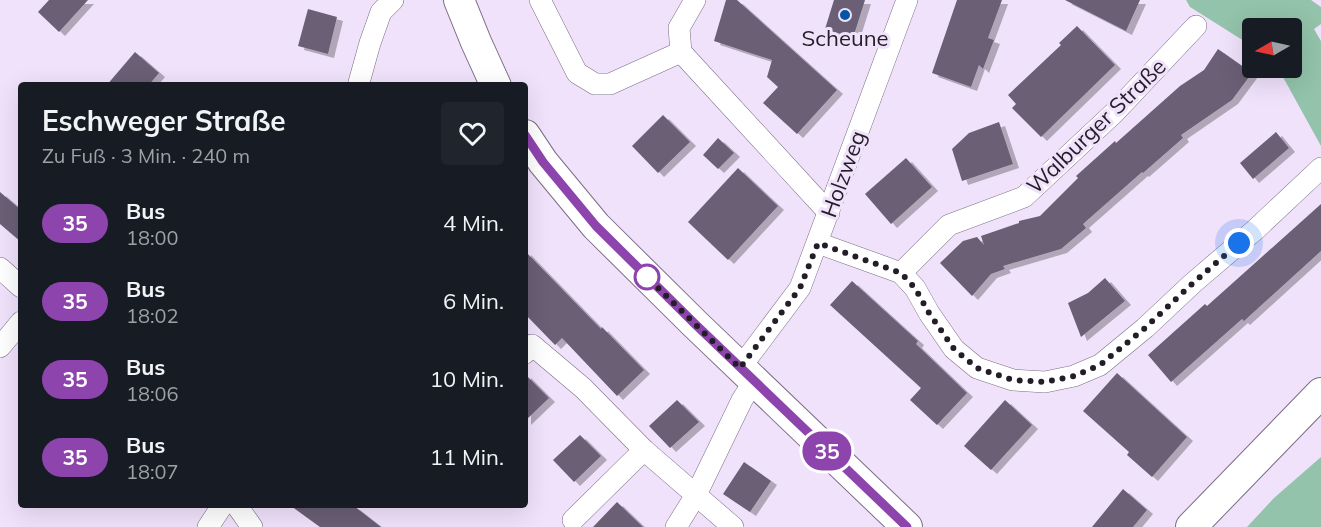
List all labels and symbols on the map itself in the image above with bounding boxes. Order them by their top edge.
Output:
marker: Scheune [838,8,852,22]
north arrow [1242,18,1302,78]
place label: Scheune [801,24,889,52]
street label: Walburger Straße [1021,52,1171,200]
street label: Holzweg [814,127,872,221]
your location [1224,228,1254,258]
unlabelled marker [634,264,660,290]
line badge: 35 [800,432,854,470]

